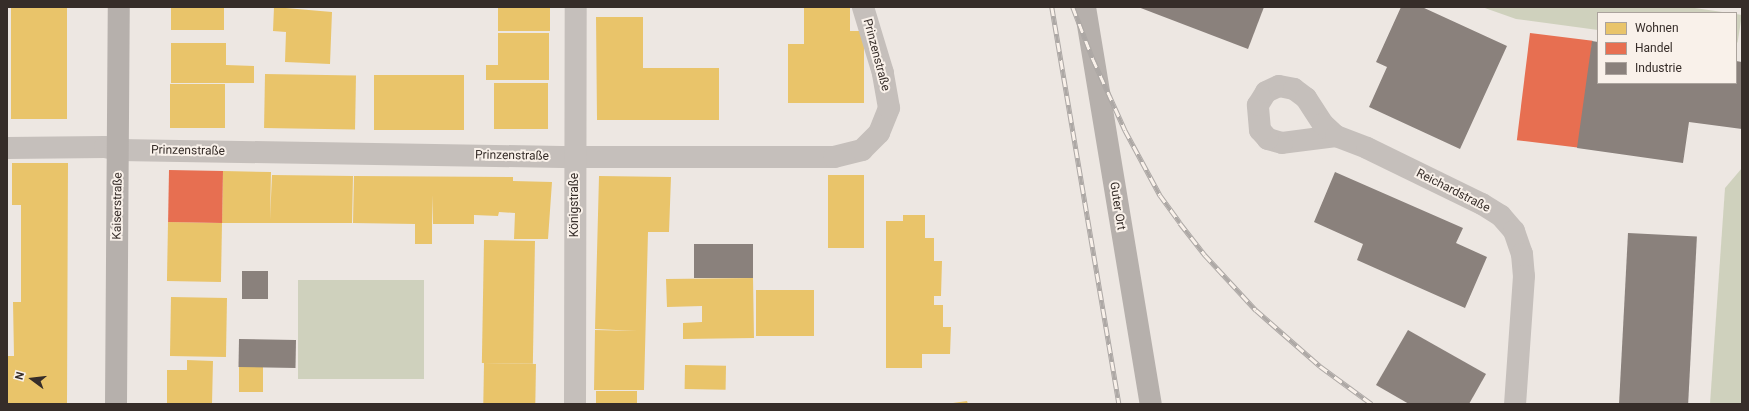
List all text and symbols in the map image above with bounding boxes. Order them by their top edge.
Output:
legend [1597,12,1737,84]
street label: Prinzenstraße [859,17,893,93]
text: Wohnen [1635,21,1679,35]
text: Handel [1635,41,1673,55]
text: Industrie [1635,61,1682,75]
street label: Prinzenstraße [151,143,225,159]
street label: Prinzenstraße [475,148,549,164]
street label: Reichardstraße [1414,166,1492,216]
street label: Kaiserstraße [110,172,126,240]
street label: Königstraße [568,173,582,237]
street label: Guter Ort [1106,181,1128,231]
north arrow [12,359,52,399]
text: N [13,370,27,381]

